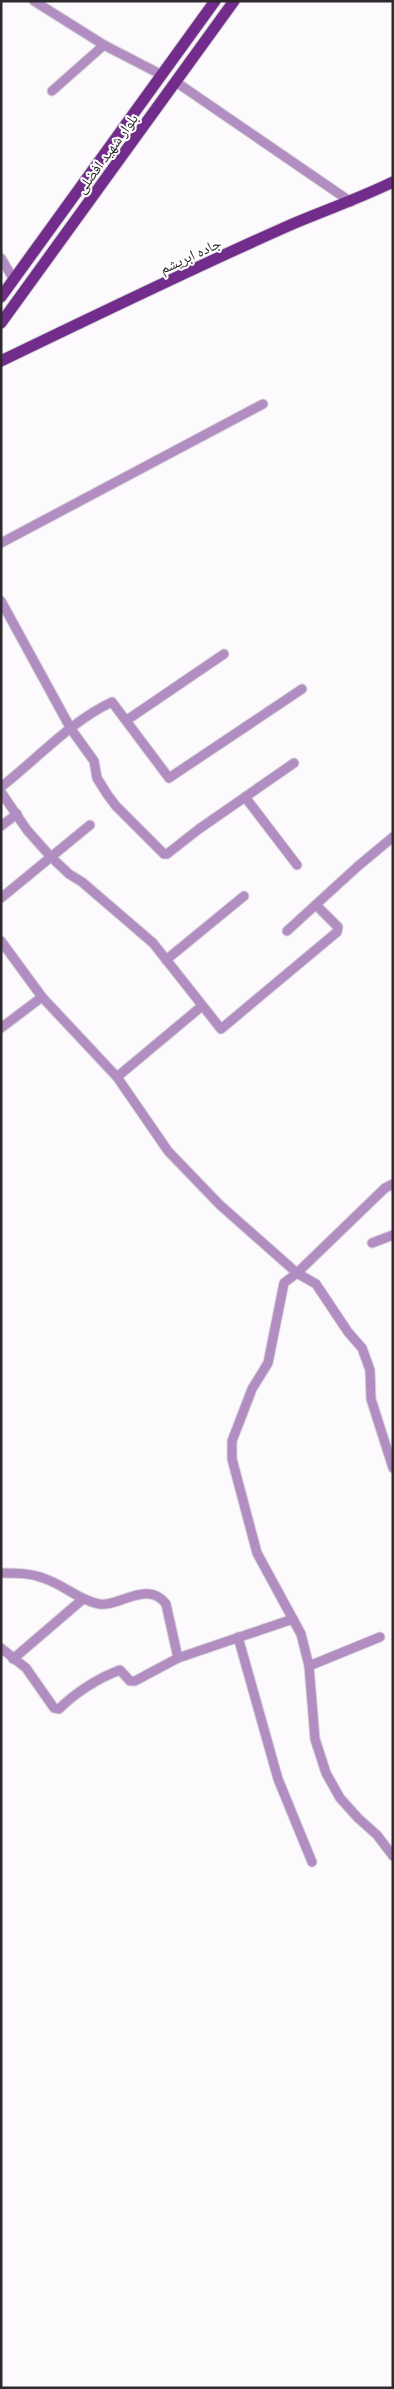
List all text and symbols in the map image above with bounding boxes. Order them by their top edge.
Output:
street label: بلوار شهید افضلی [71,109,143,198]
street label: جاده ابریشم [156,233,225,279]

